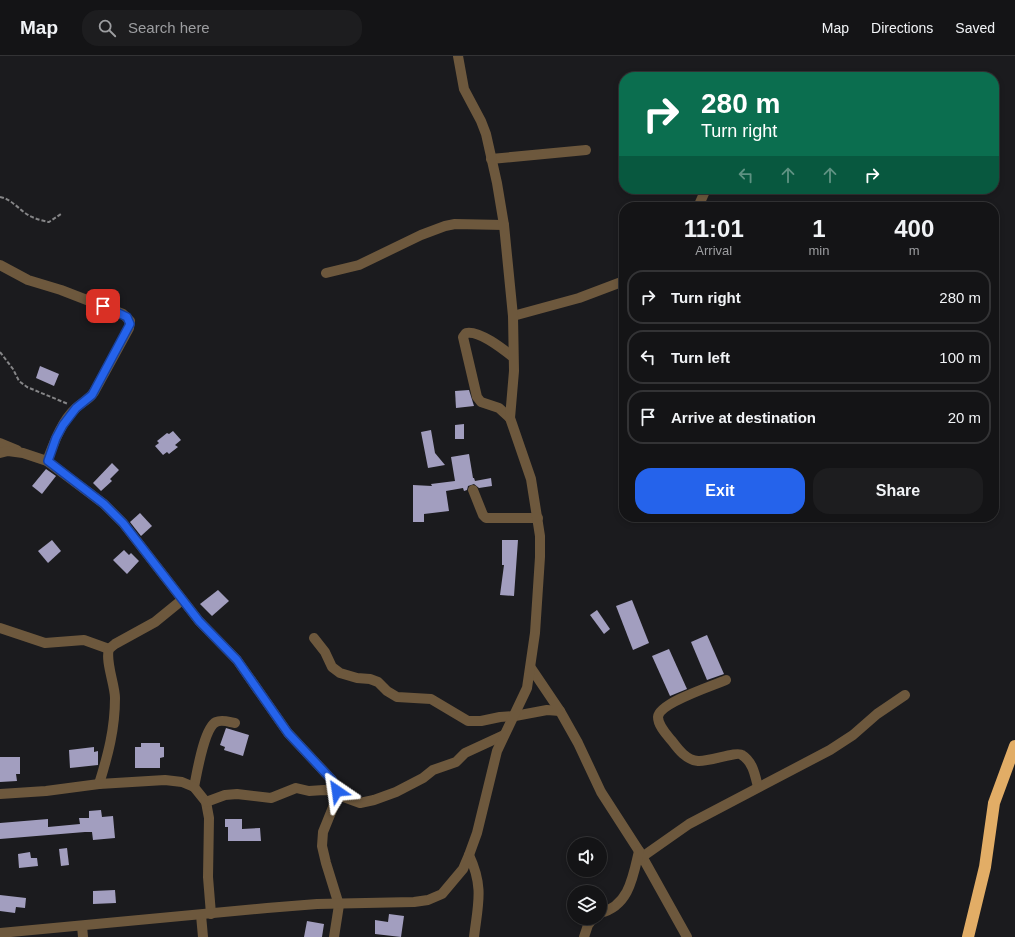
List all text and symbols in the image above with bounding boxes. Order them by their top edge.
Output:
search box [82,10,362,46]
text: Map [20,17,58,38]
icon: search [96,17,118,39]
text: Search here [128,19,210,36]
text: Map [822,20,849,36]
text: Directions [871,20,933,36]
text: Saved [955,20,995,36]
icon: right [635,88,687,140]
text: 280 m [701,88,780,119]
text: Turn right [701,121,777,141]
icon: left [735,164,757,186]
icon: ahead [777,164,799,186]
icon: ahead [819,164,841,186]
icon: right [861,164,883,186]
text: 11:01 [684,215,744,242]
text: 1 [812,215,826,242]
text: 400 [894,215,934,242]
text: Arrival [695,243,732,258]
text: min [809,243,829,258]
text: m [909,243,920,258]
icon: right [637,286,659,308]
pin [86,289,120,323]
text: Turn right [671,289,741,306]
text: 280 m [939,289,981,306]
icon: arrive [92,295,114,317]
icon: left [637,346,659,368]
text: Turn left [671,349,730,366]
text: 100 m [939,349,981,366]
icon: arrive [637,406,659,428]
text: Arrive at destination [671,409,816,426]
text: 20 m [948,409,981,426]
button: Exit [635,468,805,514]
button: Share [813,468,983,514]
position arrow [316,770,358,812]
map controls [567,837,607,925]
button: sound [567,837,607,877]
button: layers [567,885,607,925]

